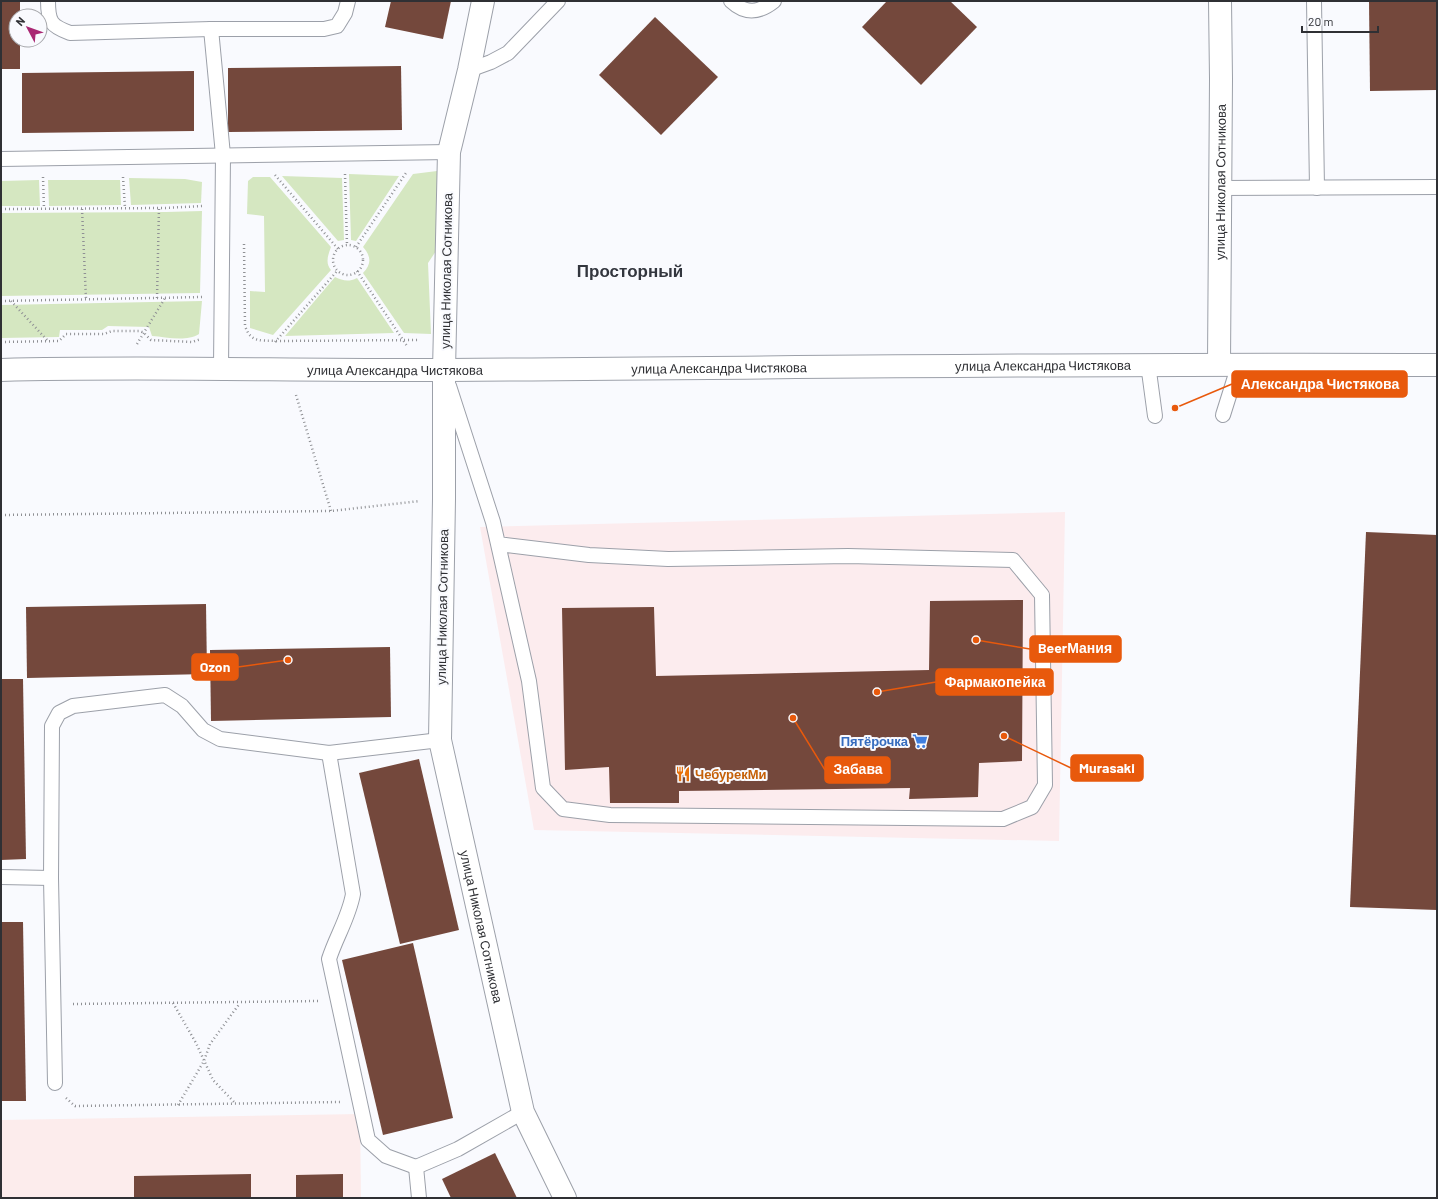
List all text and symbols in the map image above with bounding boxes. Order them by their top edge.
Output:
north arrow [8,8,48,48]
scale bar [1302,8,1378,34]
text: N [13,14,27,28]
text: 20 m [1308,14,1334,28]
street label: улица Николая Сотникова [1212,103,1229,260]
street label: улица Николая Сотникова [437,192,455,349]
district label: Просторный [577,260,683,280]
street label: улица Александра Чистякова [955,357,1132,374]
street label: улица Александра Чистякова [631,359,808,377]
street label: улица Александра Чистякова [307,362,484,378]
callout: Александра Чистякова [1232,371,1407,397]
text: Александра Чистякова [1241,375,1399,392]
street label: улица Николая Сотникова [433,528,451,685]
callout: BeerМания [1030,636,1121,662]
text: BeerМания [1038,639,1112,656]
callout: Ozon [192,654,238,680]
text: Ozon [200,658,230,675]
callout: Фармакопейка [936,669,1053,695]
text: Фармакопейка [944,673,1046,690]
supermarket icon: Пятёрочка [911,732,929,750]
place label: Пятёрочка [841,733,909,749]
callout: Murasaki [1071,755,1143,781]
callout: Забава [825,757,890,783]
text: Murasaki [1079,759,1135,776]
text: Забава [833,760,883,777]
restaurant icon: ЧебурекМи [674,765,692,783]
place label: ЧебурекМи [695,766,767,782]
street label: улица Николая Сотникова [457,849,507,1005]

